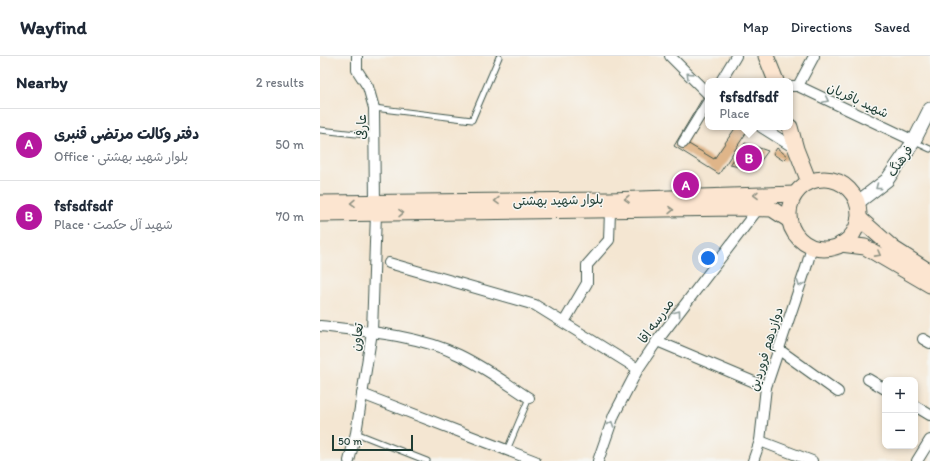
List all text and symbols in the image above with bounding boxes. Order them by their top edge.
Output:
text: Wayfind [20,16,87,39]
text: Map [743,19,769,36]
text: Directions [791,19,852,36]
text: Saved [874,19,910,36]
text: Nearby [16,72,68,92]
one-way arrow [686,72,694,80]
text: 2 results [256,75,304,90]
popup [705,78,793,130]
street label: شهید باقریان [825,79,891,122]
text: fsfsdfsdf [720,88,778,106]
one-way arrow [822,95,829,103]
text: Place [720,106,750,121]
street label: عارفی [353,114,370,140]
text: دفتر وکالت مرتضی قنبری [54,125,199,143]
text: A [25,137,33,152]
text: 50 m [275,137,304,152]
pin: B [736,143,762,173]
street label: فرهنگ [884,143,916,179]
text: Office · بلوار شهید بهشتی [54,149,188,164]
pin: A [673,170,699,200]
one-way arrow [875,182,882,189]
one-way arrow [753,191,759,200]
street label: بلوار شهید بهشتی [512,192,604,210]
one-way arrow [623,195,629,203]
text: fsfsdfsdf [54,197,113,215]
one-way arrow [494,197,500,205]
one-way arrow [350,199,356,207]
one-way arrow [668,205,674,214]
text: B [25,209,33,224]
text: 70 m [276,209,304,224]
one-way arrow [398,209,404,217]
text: Place · شهید آل حکمت [54,217,173,232]
your location [698,248,718,268]
one-way arrow [874,249,881,256]
one-way arrow [797,280,805,287]
street label: مدرسه اقا [635,296,678,347]
street label: دوازدهم فروردین [746,305,789,394]
one-way arrow [673,311,680,318]
street label: تعاون [348,322,367,352]
map controls [882,377,918,449]
button: + [882,377,918,413]
button: − [882,413,918,449]
one-way arrow [606,421,615,428]
scale bar [332,433,413,452]
text: 50 m [338,435,362,448]

